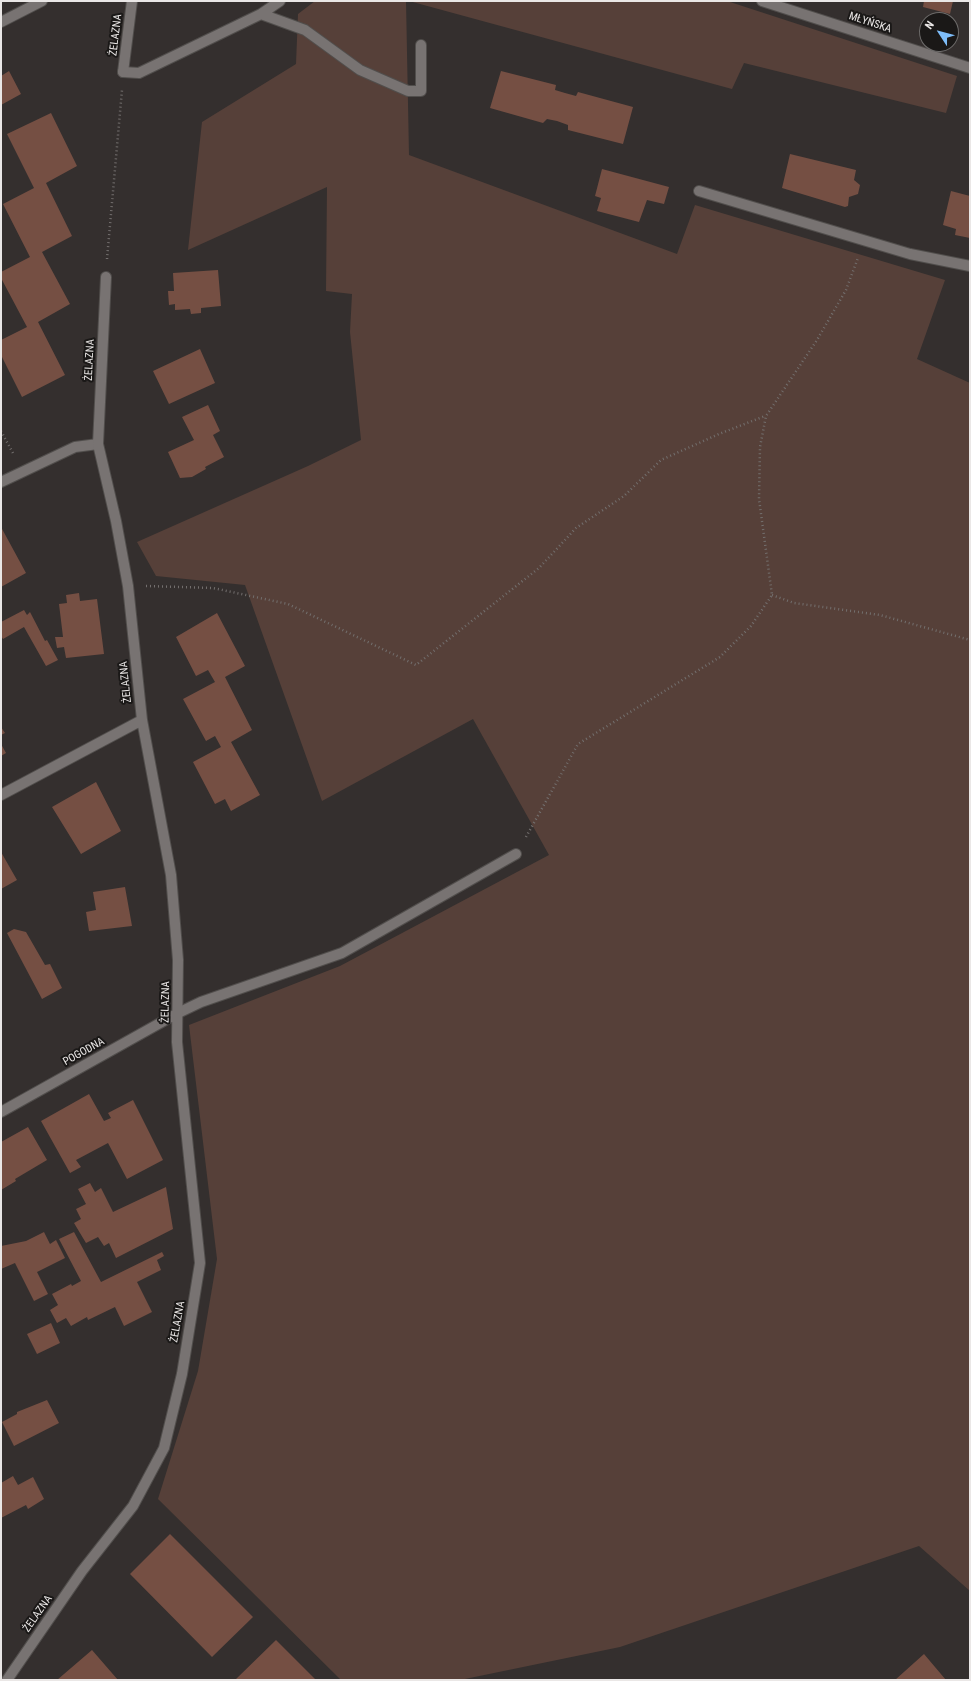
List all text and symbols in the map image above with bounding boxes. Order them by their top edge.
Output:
street label: MŁYŃSKA [847,10,893,36]
north arrow [919,12,959,52]
street label: ŻELAZNA [107,13,125,57]
text: N [922,19,937,32]
street label: ŻELAZNA [82,339,98,381]
street label: ŻELAZNA [117,660,135,704]
street label: ŻELAZNA [159,981,173,1023]
street label: POGODNA [61,1035,107,1069]
street label: ŻELAZNA [168,1300,188,1344]
street label: ŻELAZNA [21,1593,55,1635]

